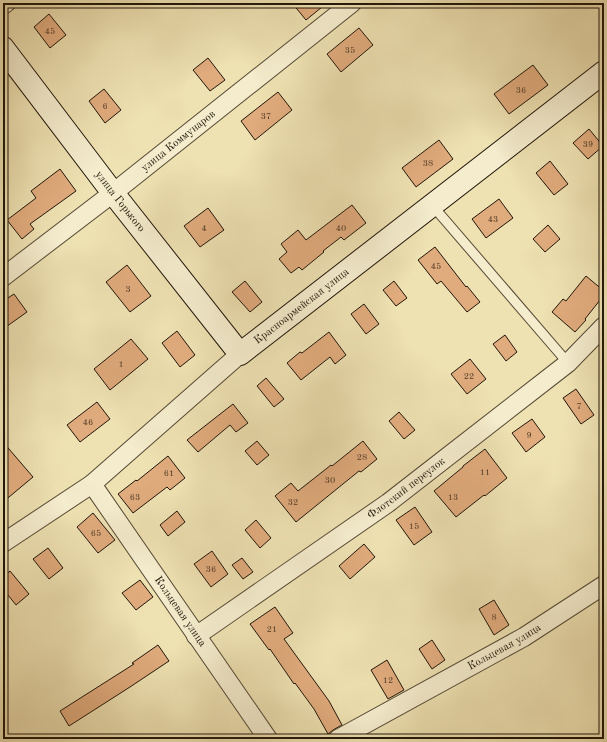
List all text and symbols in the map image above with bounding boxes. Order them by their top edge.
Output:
house number: 45 [45,27,55,36]
house number: 35 [345,46,355,55]
house number: 36 [516,86,526,95]
house number: 6 [102,102,108,111]
street label: улица Коммунаров [139,108,218,174]
house number: 37 [261,112,271,121]
house number: 39 [583,140,593,149]
house number: 38 [423,159,433,168]
street label: улица Горького [93,169,147,234]
house number: 43 [488,215,498,224]
house number: 4 [201,224,207,233]
house number: 40 [336,224,346,233]
house number: 45 [431,262,441,271]
street label: Красноармейская улица [252,266,352,346]
house number: 3 [125,285,131,294]
house number: 1 [118,360,124,369]
house number: 22 [464,372,474,381]
house number: 7 [576,402,582,411]
house number: 46 [83,418,93,427]
house number: 9 [526,431,532,440]
house number: 28 [357,453,367,462]
street label: Флотский переулок [365,455,447,521]
house number: 11 [480,468,490,477]
house number: 61 [164,469,174,478]
house number: 30 [325,476,335,485]
house number: 63 [130,493,140,502]
house number: 13 [448,493,458,502]
house number: 32 [288,498,298,507]
house number: 15 [409,522,419,531]
house number: 65 [91,529,101,538]
house number: 36 [206,565,216,574]
street label: Кольцевая улица [152,575,208,649]
house number: 8 [491,613,497,622]
street label: Кольцевая улица [466,622,543,672]
house number: 21 [267,625,277,634]
house number: 12 [383,676,393,685]

